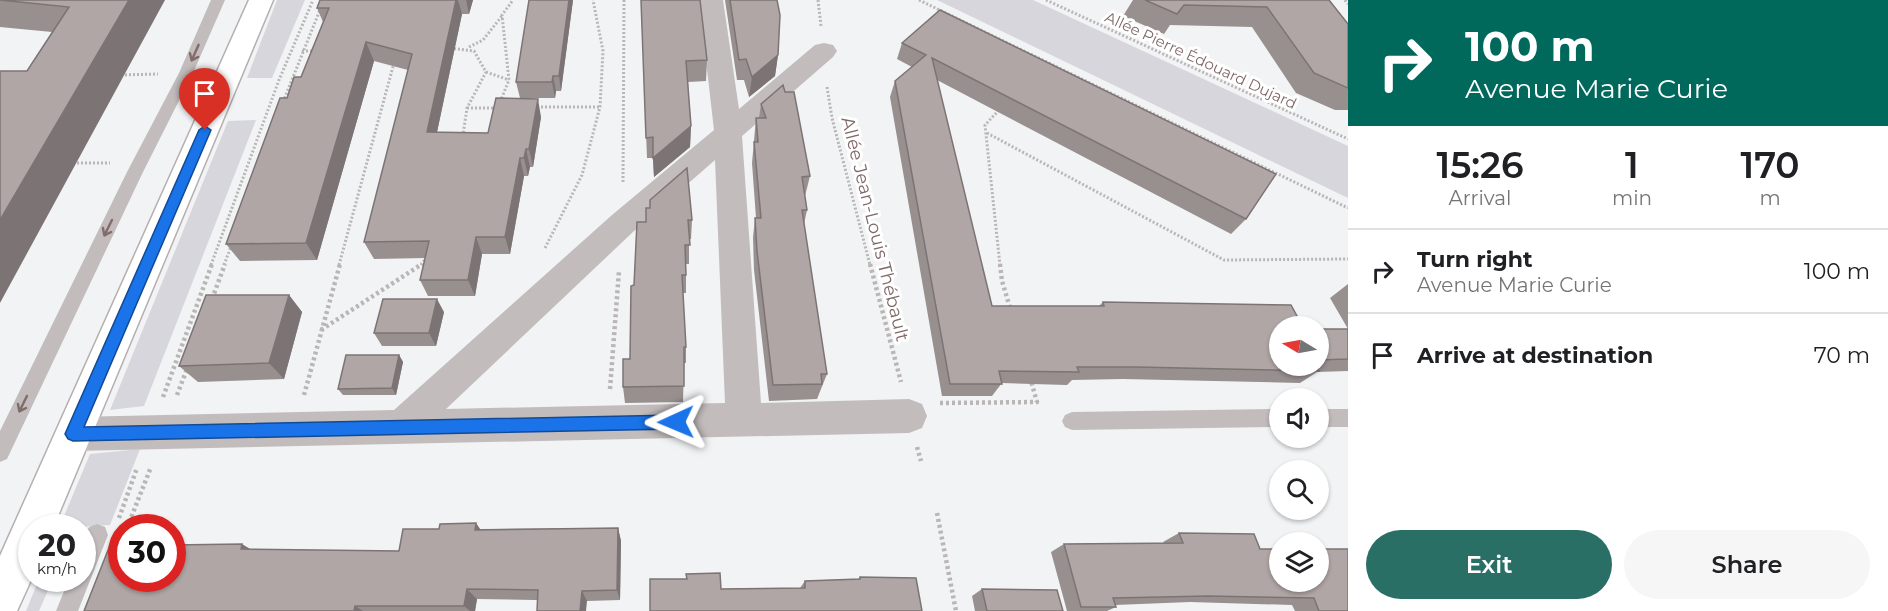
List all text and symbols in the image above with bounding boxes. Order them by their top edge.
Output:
street label: Allée Pierre Édouard Dujard [1102,7,1300,113]
text: 100 m [1465,20,1594,72]
icon: right [1366,24,1444,102]
one-way arrow [188,44,200,62]
pin [179,68,230,130]
text: Avenue Marie Curie [1465,72,1728,105]
icon: arrive [188,77,221,110]
street label: Allée Jean-Louis Thébault [836,114,914,344]
text: 15:26 [1436,143,1523,187]
text: 1 [1625,143,1639,187]
text: 170 [1740,143,1800,187]
text: Arrival [1448,186,1512,210]
text: min [1612,186,1652,210]
text: m [1759,186,1781,210]
one-way arrow [101,219,113,237]
text: Turn right [1417,246,1532,273]
icon: right [1366,255,1399,288]
text: 100 m [1804,258,1870,285]
text: Avenue Marie Curie [1417,273,1612,297]
north arrow [1269,316,1329,376]
map controls [1269,316,1329,592]
icon: arrive [1366,339,1399,372]
text: Arrive at destination [1417,342,1653,369]
text: 70 m [1814,342,1870,369]
button: sound [1269,388,1329,448]
position arrow [644,390,708,454]
one-way arrow [17,394,29,412]
button: search [1269,460,1329,520]
speed limit sign: 30 [108,514,186,592]
text: 20 [38,527,76,564]
button: Exit [1366,530,1612,599]
button: Share [1624,530,1870,599]
button: layers [1269,532,1329,592]
text: km/h [37,559,77,578]

